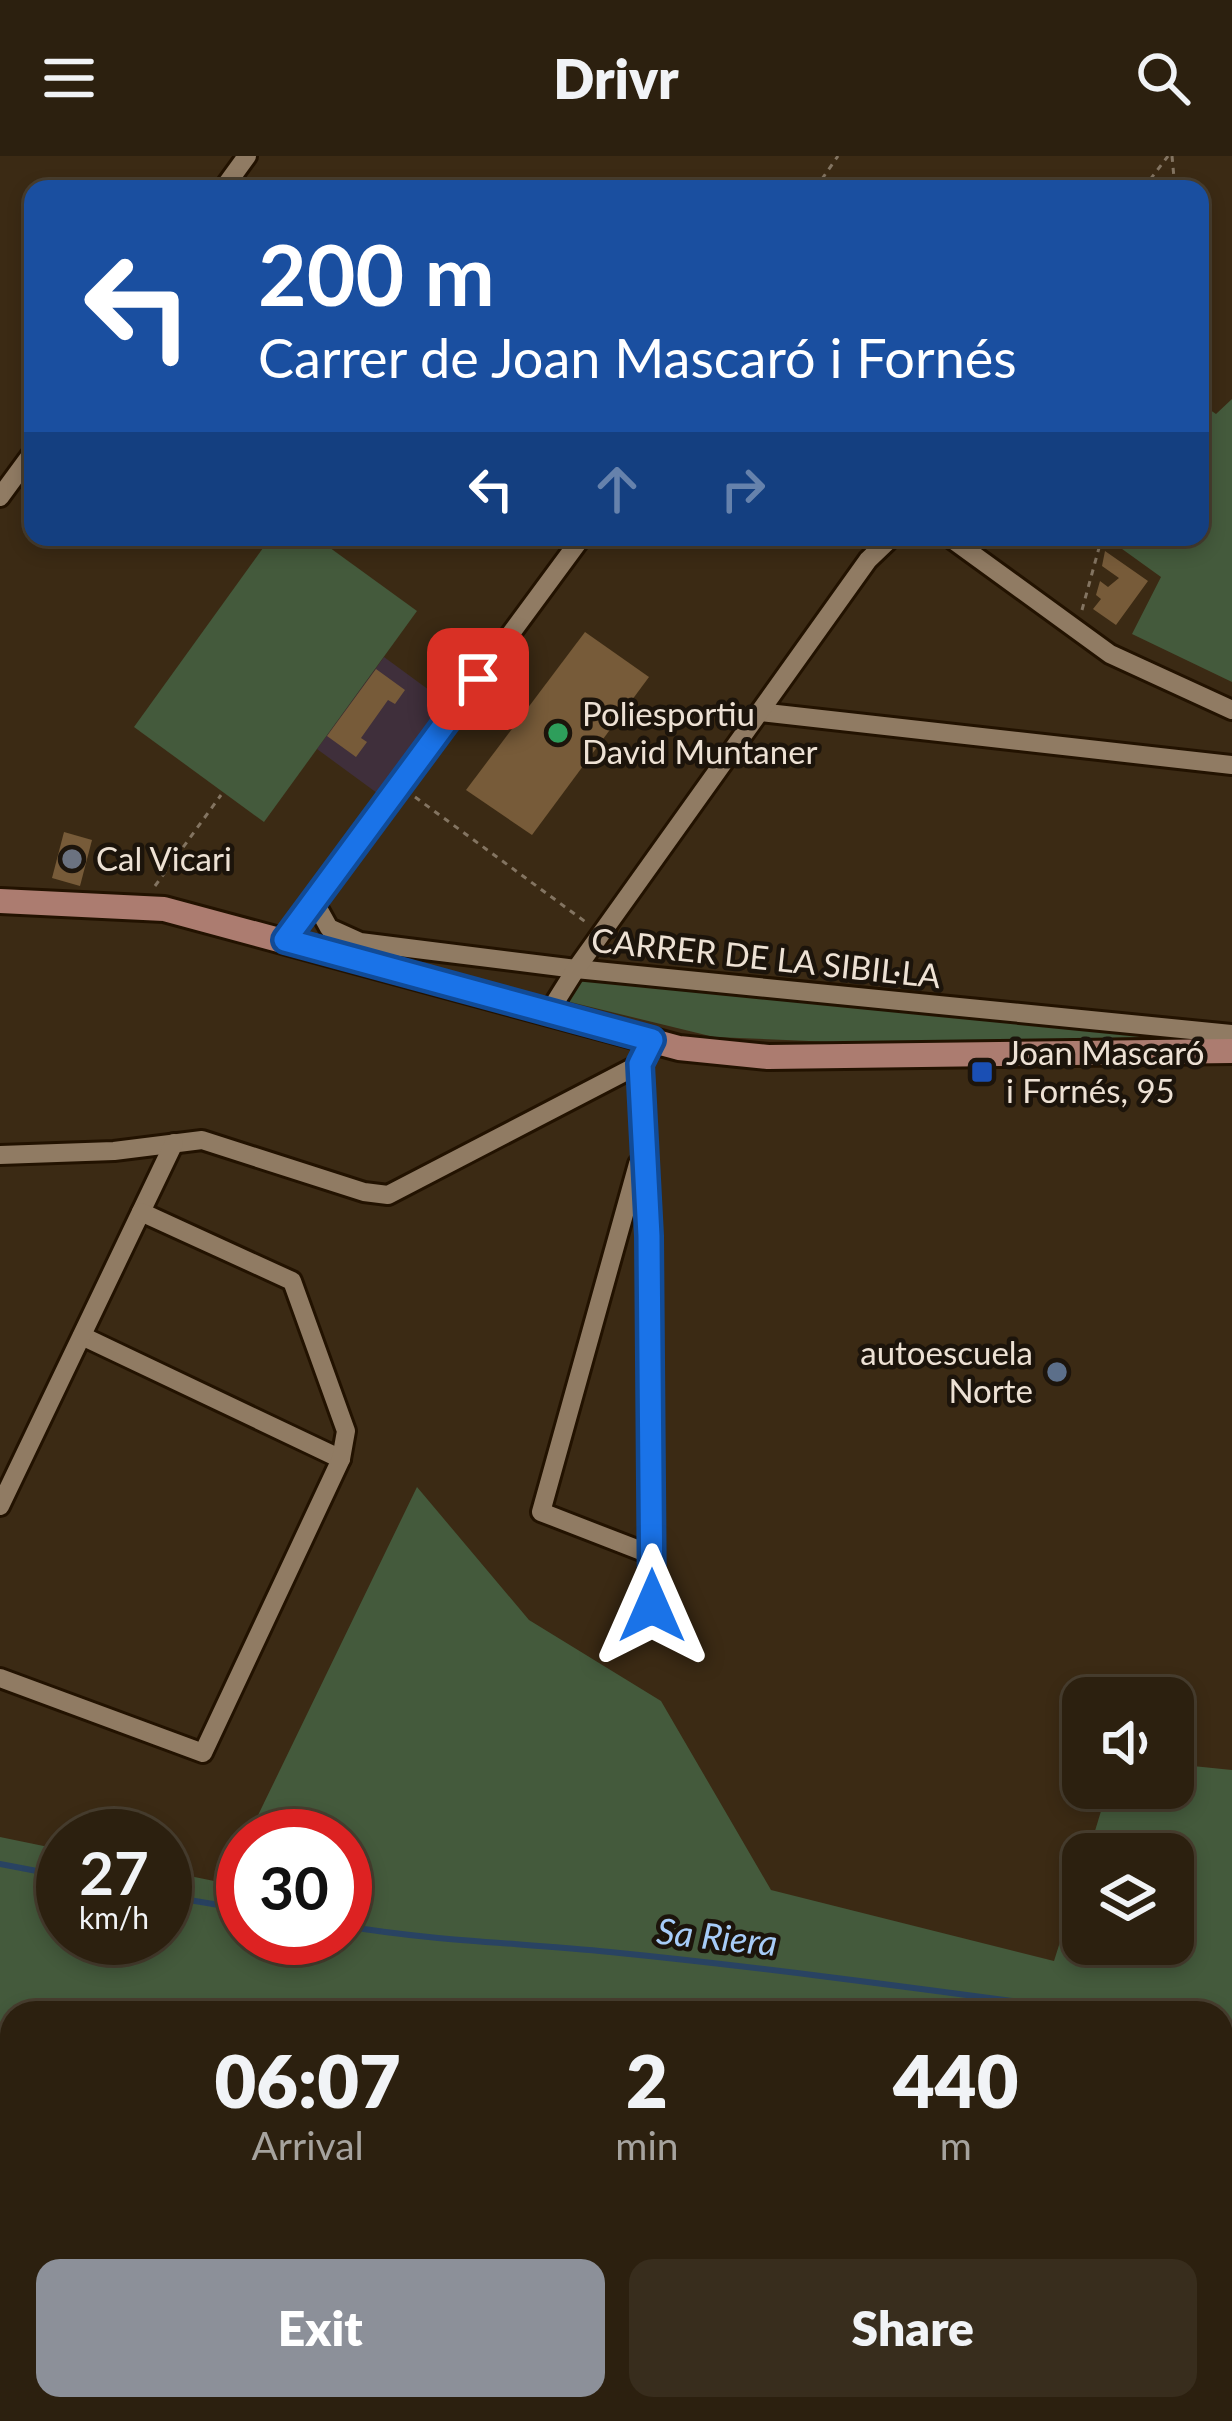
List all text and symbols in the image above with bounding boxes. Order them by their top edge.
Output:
icon: menu [36,45,102,111]
icon: search [1130,45,1196,111]
text: Drivr [553,46,679,111]
text: 200 m [258,223,495,324]
icon: left [60,228,216,384]
text: Carrer de Joan Mascaró i Fornés [258,325,1017,390]
icon: left [458,456,524,522]
icon: ahead [584,456,650,522]
icon: right [710,456,776,522]
pin [427,628,529,730]
icon: arrive [445,646,511,712]
place label: Poliesportiu David Muntaner [582,693,818,771]
marker: Poliesportiu David Muntaner [545,720,571,746]
place label: Cal Vicari [96,838,232,878]
marker: Cal Vicari [59,846,85,872]
street label: CARRER DE LA SIBIL·LA [589,919,943,995]
place label: Joan Mascaró i Fornés, 95 [1006,1032,1204,1110]
marker: Joan Mascaró i Fornés, 95 [969,1059,995,1085]
place label: autoescuela Norte [860,1332,1033,1410]
marker: autoescuela Norte [1044,1359,1070,1385]
position arrow [589,1543,715,1669]
map controls [1062,1677,1194,1965]
button: sound [1062,1677,1194,1809]
speed limit sign: 30 [216,1809,372,1965]
button: layers [1062,1833,1194,1965]
text: 27 [79,1836,149,1908]
text: km/h [79,1899,149,1935]
water label: Sa Riera [655,1908,780,1964]
text: 06:07 [215,2037,401,2123]
text: 2 [626,2037,668,2123]
text: 440 [893,2037,1018,2123]
text: Arrival [251,2122,364,2168]
text: min [615,2122,679,2168]
text: m [940,2122,972,2168]
button: Exit [36,2259,605,2397]
button: Share [629,2259,1197,2397]

